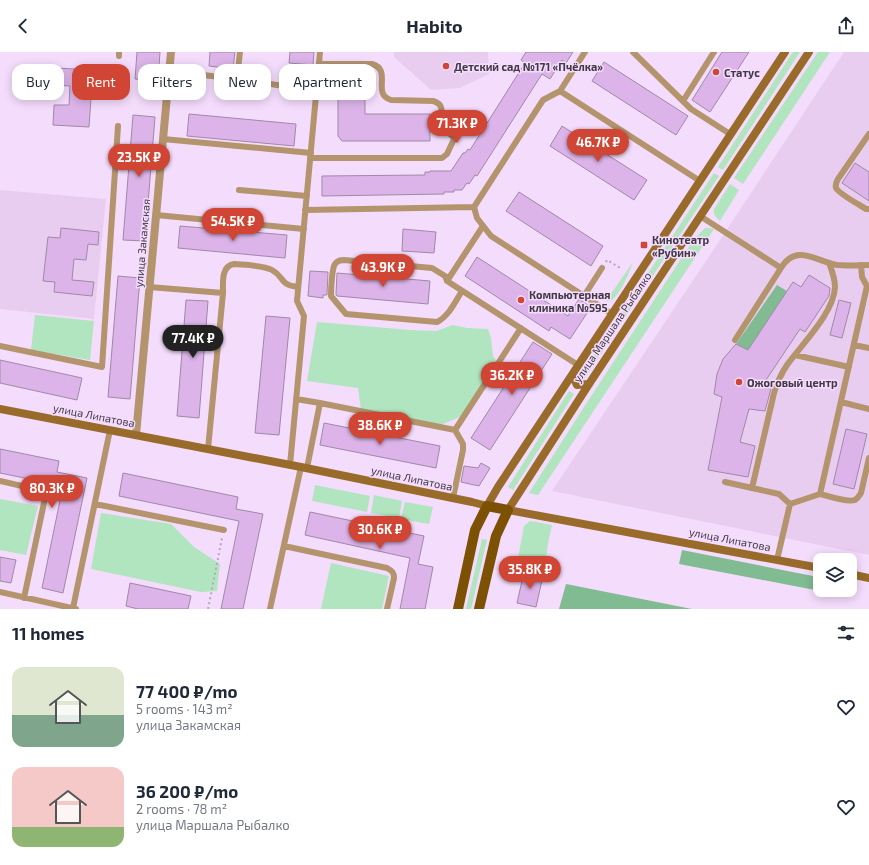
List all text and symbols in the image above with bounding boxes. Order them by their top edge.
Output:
icon: back [12,15,34,37]
text: Habito [406,15,463,37]
icon: share [835,15,857,37]
place label: Детский сад №171 «Пчёлка» [454,60,603,73]
marker: Детский сад №171 «Пчёлка» [441,61,451,71]
chip: Buy [12,64,64,100]
chip: Rent [72,64,130,100]
chip: Filters [138,64,206,100]
chip: New [214,64,271,100]
chip: Apartment [279,64,376,100]
place label: Статус [724,66,760,79]
marker: Статус [711,67,721,77]
pin: 71.3K ₽ [420,110,494,144]
text: 71.3K ₽ [436,115,478,131]
pin: 46.7K ₽ [561,129,635,163]
text: 46.7K ₽ [576,134,620,150]
pin: 23.5K ₽ [102,144,176,178]
text: 23.5K ₽ [117,149,161,165]
street label: улица Закамская [132,198,153,288]
pin: 54.5K ₽ [196,208,270,242]
text: 54.5K ₽ [211,213,255,229]
place label: Кинотеатр «Рубин» [652,233,710,259]
marker: Кинотеатр «Рубин» [639,240,649,250]
pin: 43.9K ₽ [346,254,420,288]
text: 43.9K ₽ [360,259,406,275]
street label: улица Маршала Рыбалко [570,269,655,385]
place label: Компьютерная клиника №595 [529,288,610,314]
marker: Компьютерная клиника №595 [516,295,526,305]
pin: 77.4K ₽ [156,325,230,359]
text: 77.4K ₽ [171,330,215,346]
pin: 36.2K ₽ [475,362,549,396]
text: 36.2K ₽ [490,367,534,383]
place label: Ожоговый центр [747,376,838,389]
marker: Ожоговый центр [734,377,744,387]
street label: улица Липатова [52,401,136,430]
pin: 38.6K ₽ [343,412,417,446]
text: 38.6K ₽ [358,417,402,433]
street label: улица Липатова [370,463,454,494]
pin: 80.3K ₽ [15,475,89,509]
text: 80.3K ₽ [29,480,75,496]
pin: 30.6K ₽ [343,516,417,550]
text: 30.6K ₽ [357,521,403,537]
street label: улица Липатова [688,525,772,554]
map controls [813,553,857,597]
button: layers [813,553,857,597]
pin: 35.8K ₽ [493,556,567,590]
text: 35.8K ₽ [508,561,552,577]
icon: filters [835,622,857,644]
text: 11 homes [12,623,84,643]
text: 77 400 ₽/mo [136,681,237,701]
icon: home [44,683,92,731]
icon: heart [835,696,857,718]
text: 5 rooms · 143 m² [136,701,233,717]
text: улица Закамская [136,717,241,733]
text: 36 200 ₽/mo [136,781,238,801]
icon: home [44,783,92,831]
icon: heart [835,796,857,818]
text: 2 rooms · 78 m² [136,801,227,817]
text: улица Маршала Рыбалко [136,817,290,833]

